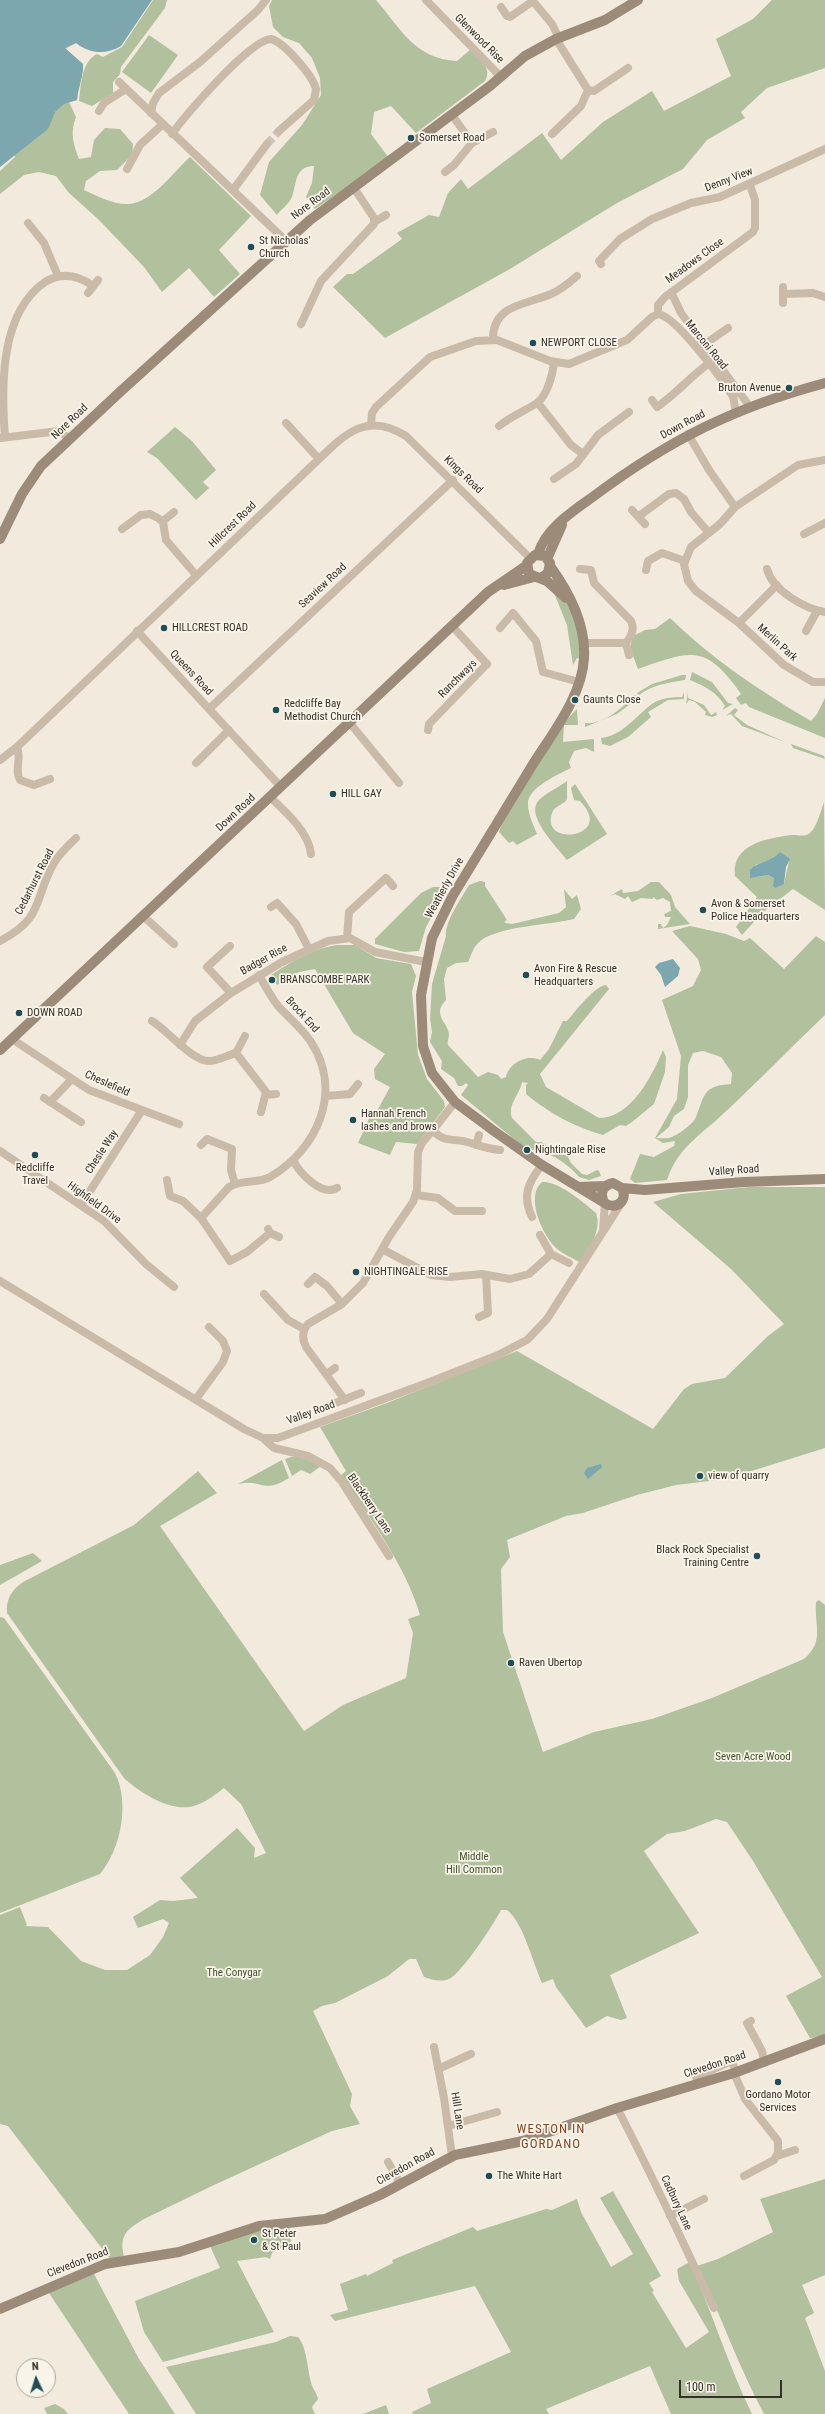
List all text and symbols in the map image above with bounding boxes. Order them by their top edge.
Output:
street label: Glenwood Rise [452,12,506,66]
place label: Somerset Road [419,131,485,145]
marker: Somerset Road [406,133,416,143]
street label: Denny View [703,165,755,195]
street label: Nore Road [289,185,333,223]
place label: St Nicholas' Church [259,234,310,260]
street label: Meadows Close [663,235,727,287]
marker: St Nicholas' Church [246,242,256,252]
street label: Marconi Road [682,318,730,372]
place label: NEWPORT CLOSE [541,336,617,350]
marker: NEWPORT CLOSE [528,338,538,348]
place label: Bruton Avenue [718,381,781,395]
marker: Bruton Avenue [784,383,794,393]
street label: Nore Road [49,401,91,443]
street label: Down Road [658,408,708,442]
street label: Kings Road [441,453,485,497]
street label: Hillcrest Road [207,499,259,551]
street label: Seaview Road [296,561,350,611]
place label: HILLCREST ROAD [172,621,248,635]
street label: Merlin Park [754,622,800,664]
marker: HILLCREST ROAD [159,623,169,633]
street label: Queens Road [167,648,215,698]
street label: Ranchways [436,657,480,701]
place label: Gaunts Close [583,693,641,707]
marker: Gaunts Close [570,695,580,705]
place label: Redcliffe Bay Methodist Church [284,697,361,723]
marker: Redcliffe Bay Methodist Church [271,705,281,715]
place label: HILL GAY [341,787,382,801]
marker: HILL GAY [328,789,338,799]
street label: Down Road [214,792,258,834]
street label: Cedarhurst Road [13,847,57,917]
street label: Weatherly Drive [423,855,467,921]
place label: Avon & Somerset Police Headquarters [711,897,800,923]
marker: Avon & Somerset Police Headquarters [698,905,708,915]
street label: Badger Rise [238,942,290,978]
place label: Avon Fire & Rescue Headquarters [534,962,617,988]
marker: Avon Fire & Rescue Headquarters [521,970,531,980]
place label: BRANSCOMBE PARK [280,973,369,987]
marker: BRANSCOMBE PARK [267,975,277,985]
street label: Brock End [283,994,321,1036]
place label: DOWN ROAD [27,1006,83,1020]
marker: DOWN ROAD [14,1008,24,1018]
street label: Cheslefield [82,1068,132,1100]
place label: Hannah French lashes and brows [361,1107,437,1133]
marker: Hannah French lashes and brows [348,1115,358,1125]
street label: Chesle Way [83,1127,121,1177]
place label: Nightingale Rise [535,1143,606,1157]
marker: Nightingale Rise [522,1145,532,1155]
marker: Redcliffe Travel [30,1150,40,1160]
place label: Redcliffe Travel [16,1161,54,1187]
street label: Valley Road [708,1163,760,1179]
street label: Highfield Drive [65,1179,123,1227]
place label: NIGHTINGALE RISE [364,1265,448,1279]
marker: NIGHTINGALE RISE [351,1267,361,1277]
street label: Valley Road [285,1398,337,1428]
place label: view of quarry [708,1469,769,1483]
marker: view of quarry [695,1471,705,1481]
street label: Blackberry Lane [344,1472,394,1536]
place label: Black Rock Specialist Training Centre [656,1543,749,1569]
marker: Black Rock Specialist Training Centre [752,1551,762,1561]
place label: Raven Ubertop [519,1656,582,1670]
marker: Raven Ubertop [506,1658,516,1668]
park label: Seven Acre Wood [715,1750,791,1764]
park label: Middle Hill Common [446,1850,502,1876]
park label: The Conygar [207,1966,261,1980]
street label: Clevedon Road [682,2049,748,2081]
marker: Gordano Motor Services [773,2077,783,2087]
place label: Gordano Motor Services [745,2088,811,2114]
street label: Hill Lane [448,2091,466,2131]
district label: WESTON IN GORDANO [517,2122,585,2153]
street label: Clevedon Road [375,2146,437,2188]
place label: The White Hart [497,2169,562,2183]
marker: The White Hart [484,2171,494,2181]
street label: Cadbury Lane [657,2173,695,2233]
place label: St Peter & St Paul [262,2227,301,2253]
marker: St Peter & St Paul [249,2235,259,2245]
street label: Clevedon Road [46,2245,110,2281]
north arrow [16,2358,56,2398]
text: N [31,2360,39,2373]
scale bar [681,2372,784,2398]
text: 100 m [686,2380,716,2394]

